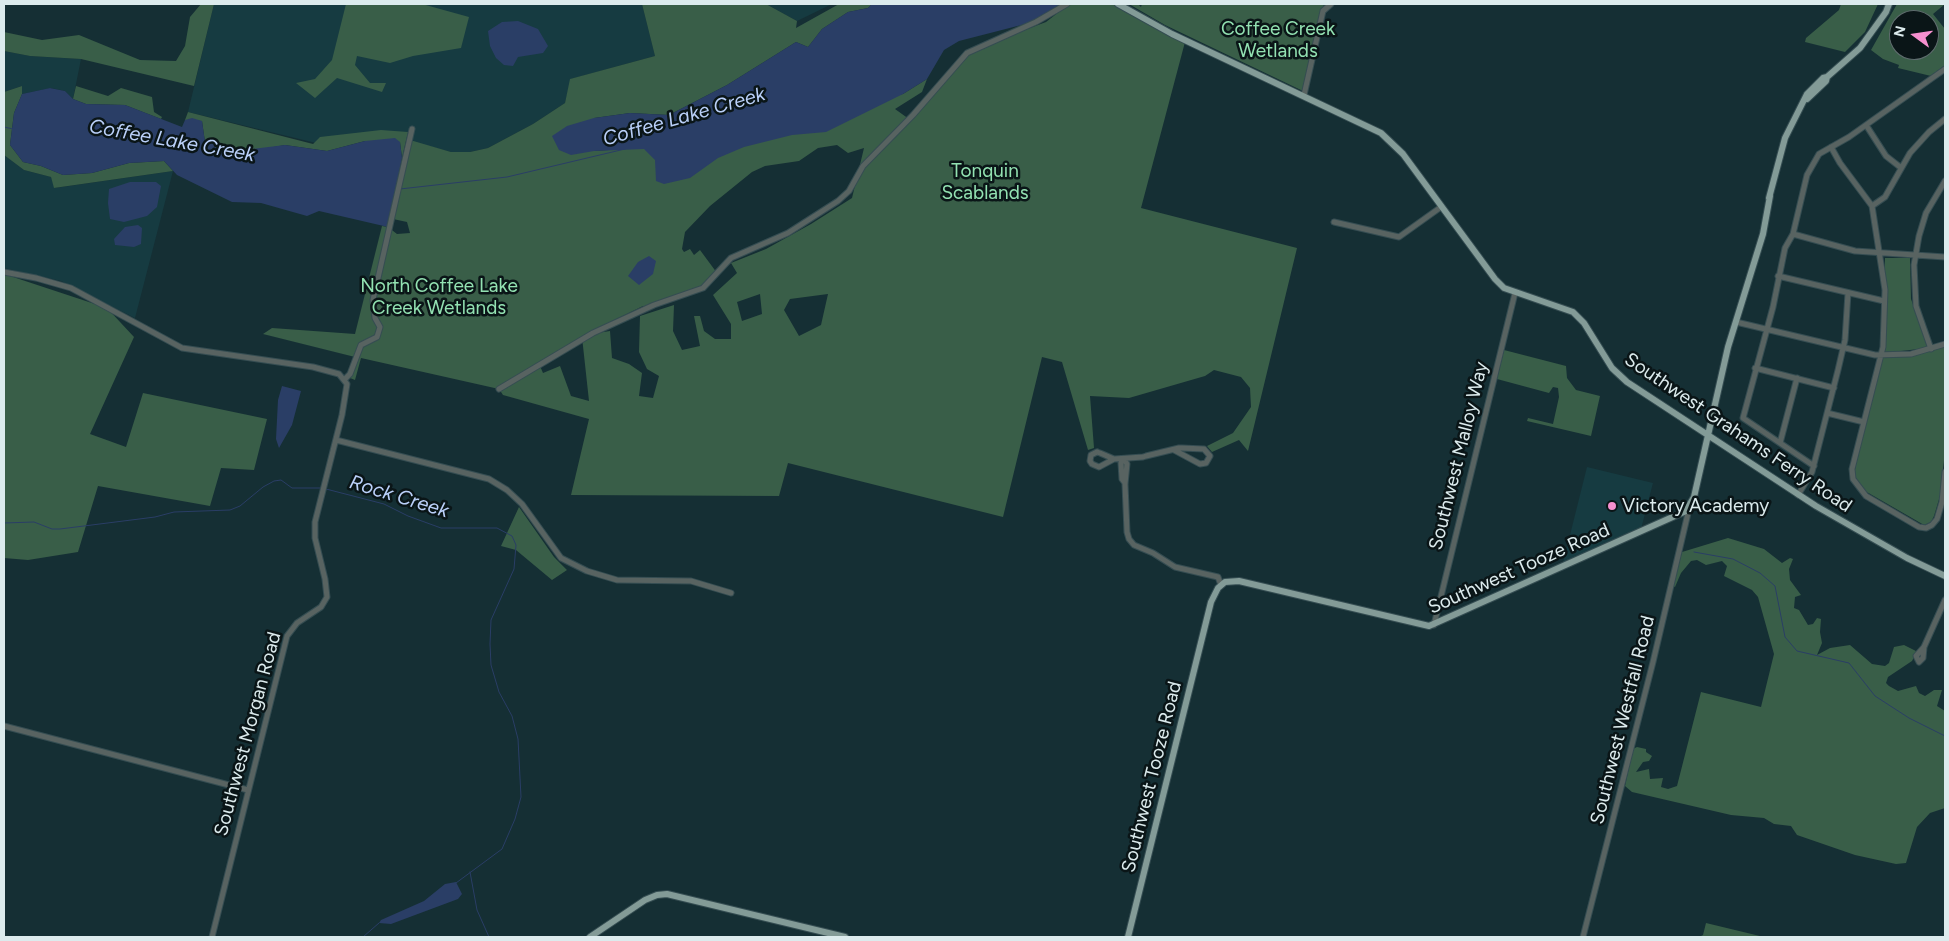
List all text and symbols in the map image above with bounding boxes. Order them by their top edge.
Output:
north arrow [1889,10,1939,60]
park label: Coffee Creek Wetlands [1221,18,1335,62]
text: N [1890,24,1909,39]
water label: Coffee Lake Creek [600,82,768,152]
water label: Coffee Lake Creek [87,115,257,167]
park label: Tonquin Scablands [941,160,1029,204]
park label: North Coffee Lake Creek Wetlands [360,275,518,319]
street label: Southwest Grahams Ferry Road [1620,348,1856,518]
street label: Southwest Malloy Way [1425,359,1493,553]
water label: Rock Creek [347,471,451,523]
place label: Victory Academy [1622,495,1769,517]
marker: Victory Academy [1606,500,1618,512]
street label: Southwest Tooze Road [1425,519,1613,619]
street label: Southwest Westfall Road [1586,613,1660,827]
street label: Southwest Morgan Road [210,630,286,838]
street label: Southwest Tooze Road [1117,679,1187,875]

